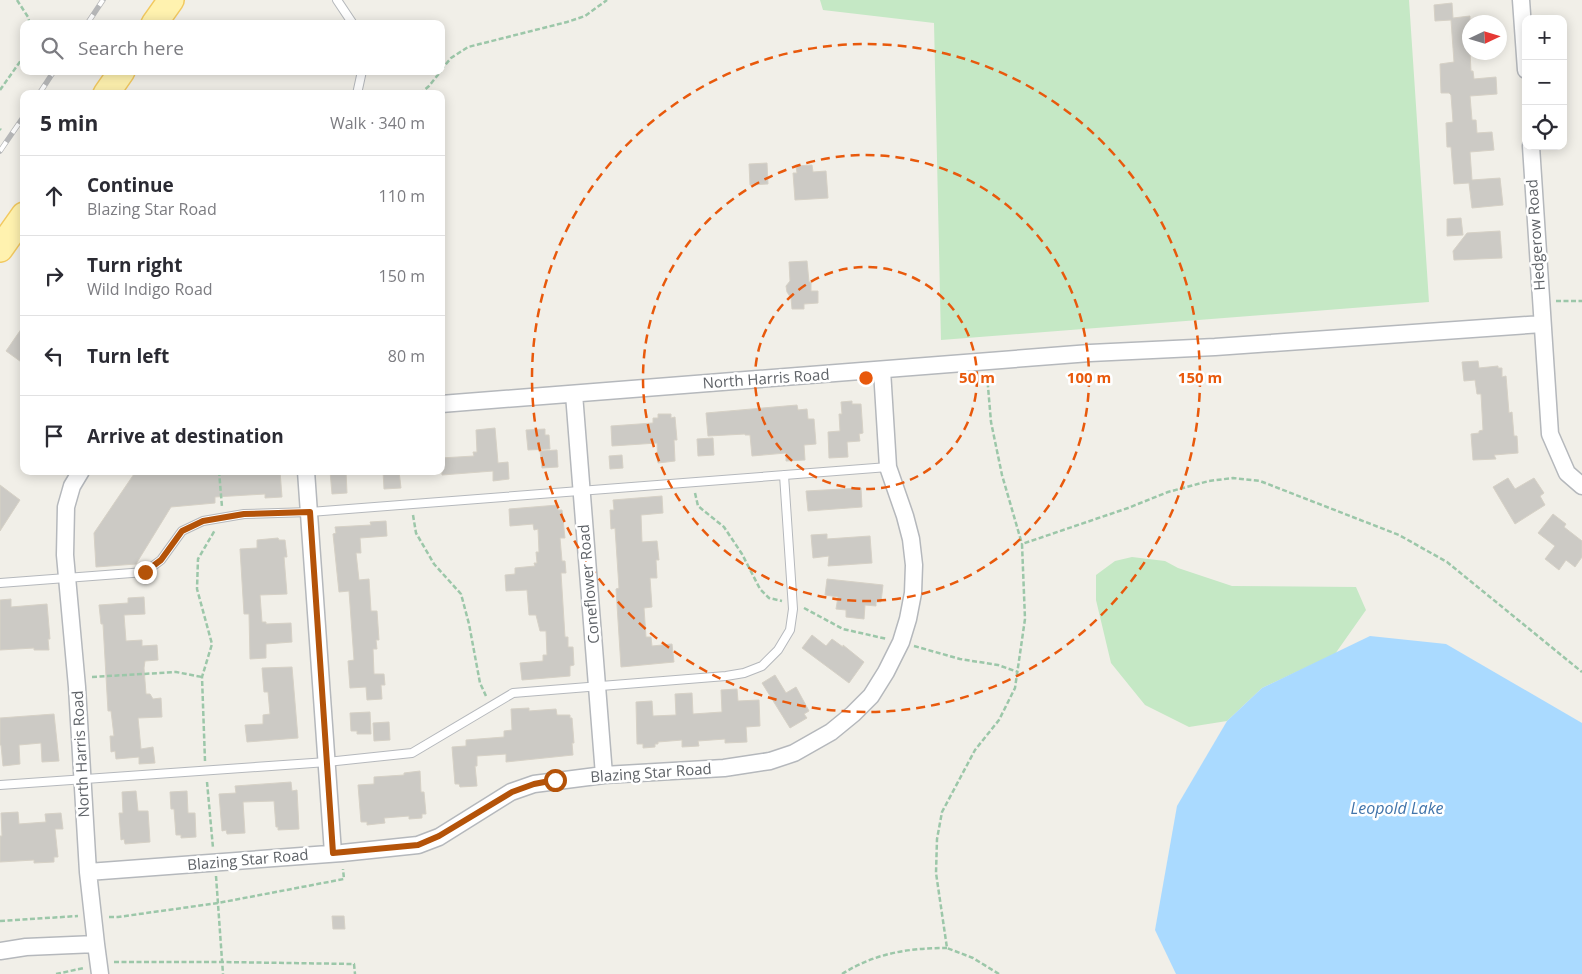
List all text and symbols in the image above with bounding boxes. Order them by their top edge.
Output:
north arrow [1462,15,1507,60]
map controls [1522,15,1567,150]
button: + [1522,15,1567,60]
search box [20,20,445,75]
icon: search [38,34,66,62]
text: Search here [78,35,184,61]
button: − [1522,60,1567,105]
button: locate [1522,105,1567,150]
text: 5 min [40,109,98,137]
text: Walk · 340 m [330,112,425,134]
text: Continue [87,172,174,198]
street label: Hedgerow Road [1521,179,1549,291]
icon: ahead [40,182,68,210]
text: 110 m [379,185,425,207]
text: Blazing Star Road [87,198,217,220]
text: Turn right [87,252,182,278]
icon: right [40,262,68,290]
text: 150 m [379,265,425,287]
text: Wild Indigo Road [87,278,213,300]
icon: left [40,342,68,370]
text: Turn left [87,343,169,369]
text: 80 m [388,345,425,367]
street label: North Harris Road [702,364,830,392]
text: 50 m [959,367,995,387]
text: 100 m [1067,367,1111,387]
text: 150 m [1178,367,1222,387]
centre of rings [857,369,875,387]
icon: arrive [40,422,68,450]
text: Arrive at destination [87,423,284,449]
street label: Coneflower Road [573,524,603,645]
route end [134,561,157,584]
street label: North Harris Road [67,690,93,818]
street label: Blazing Star Road [590,758,712,786]
route start [544,769,567,792]
water label: Leopold Lake [1351,797,1443,819]
street label: Blazing Star Road [186,844,309,874]

